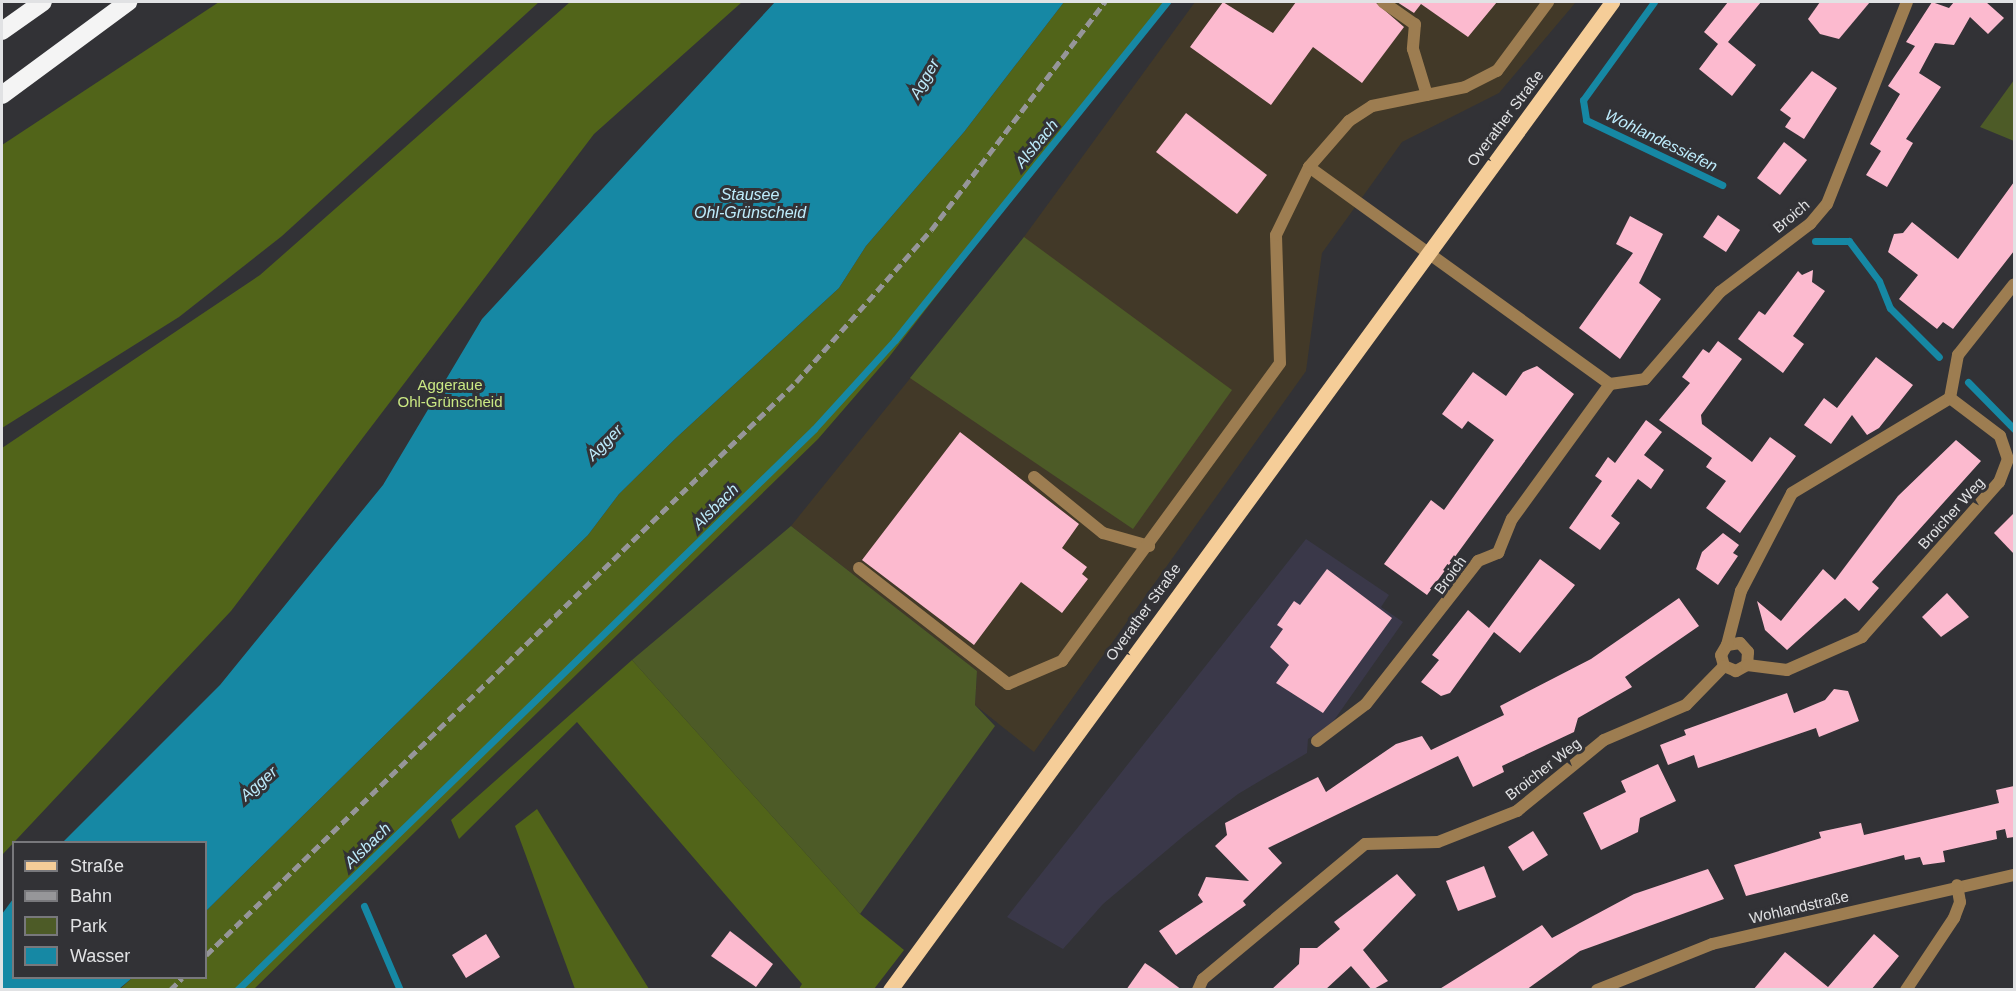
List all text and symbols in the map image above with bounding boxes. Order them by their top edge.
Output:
water label: Agger [906,56,944,102]
street label: Overather Straße [1463,66,1547,170]
water label: Wohlandessiefen [1602,105,1720,177]
water label: Alsbach [1011,116,1063,172]
water label: Stausee Ohl-Grünscheid [694,185,806,223]
street label: Broich [1769,195,1813,237]
park label: Aggeraue Ohl-Grünscheid [397,375,503,410]
water label: Agger [583,421,627,465]
street label: Broicher Weg [1914,473,1988,553]
water label: Alsbach [689,480,743,534]
street label: Broich [1430,553,1470,597]
street label: Overather Straße [1102,560,1184,664]
street label: Broicher Weg [1502,734,1584,804]
water label: Agger [237,763,281,805]
water label: Alsbach [341,819,395,873]
legend [12,841,207,979]
text: Straße [70,856,124,876]
text: Bahn [70,886,112,906]
street label: Wohlandstraße [1748,887,1850,927]
text: Park [70,916,107,936]
text: Wasser [70,946,130,966]

